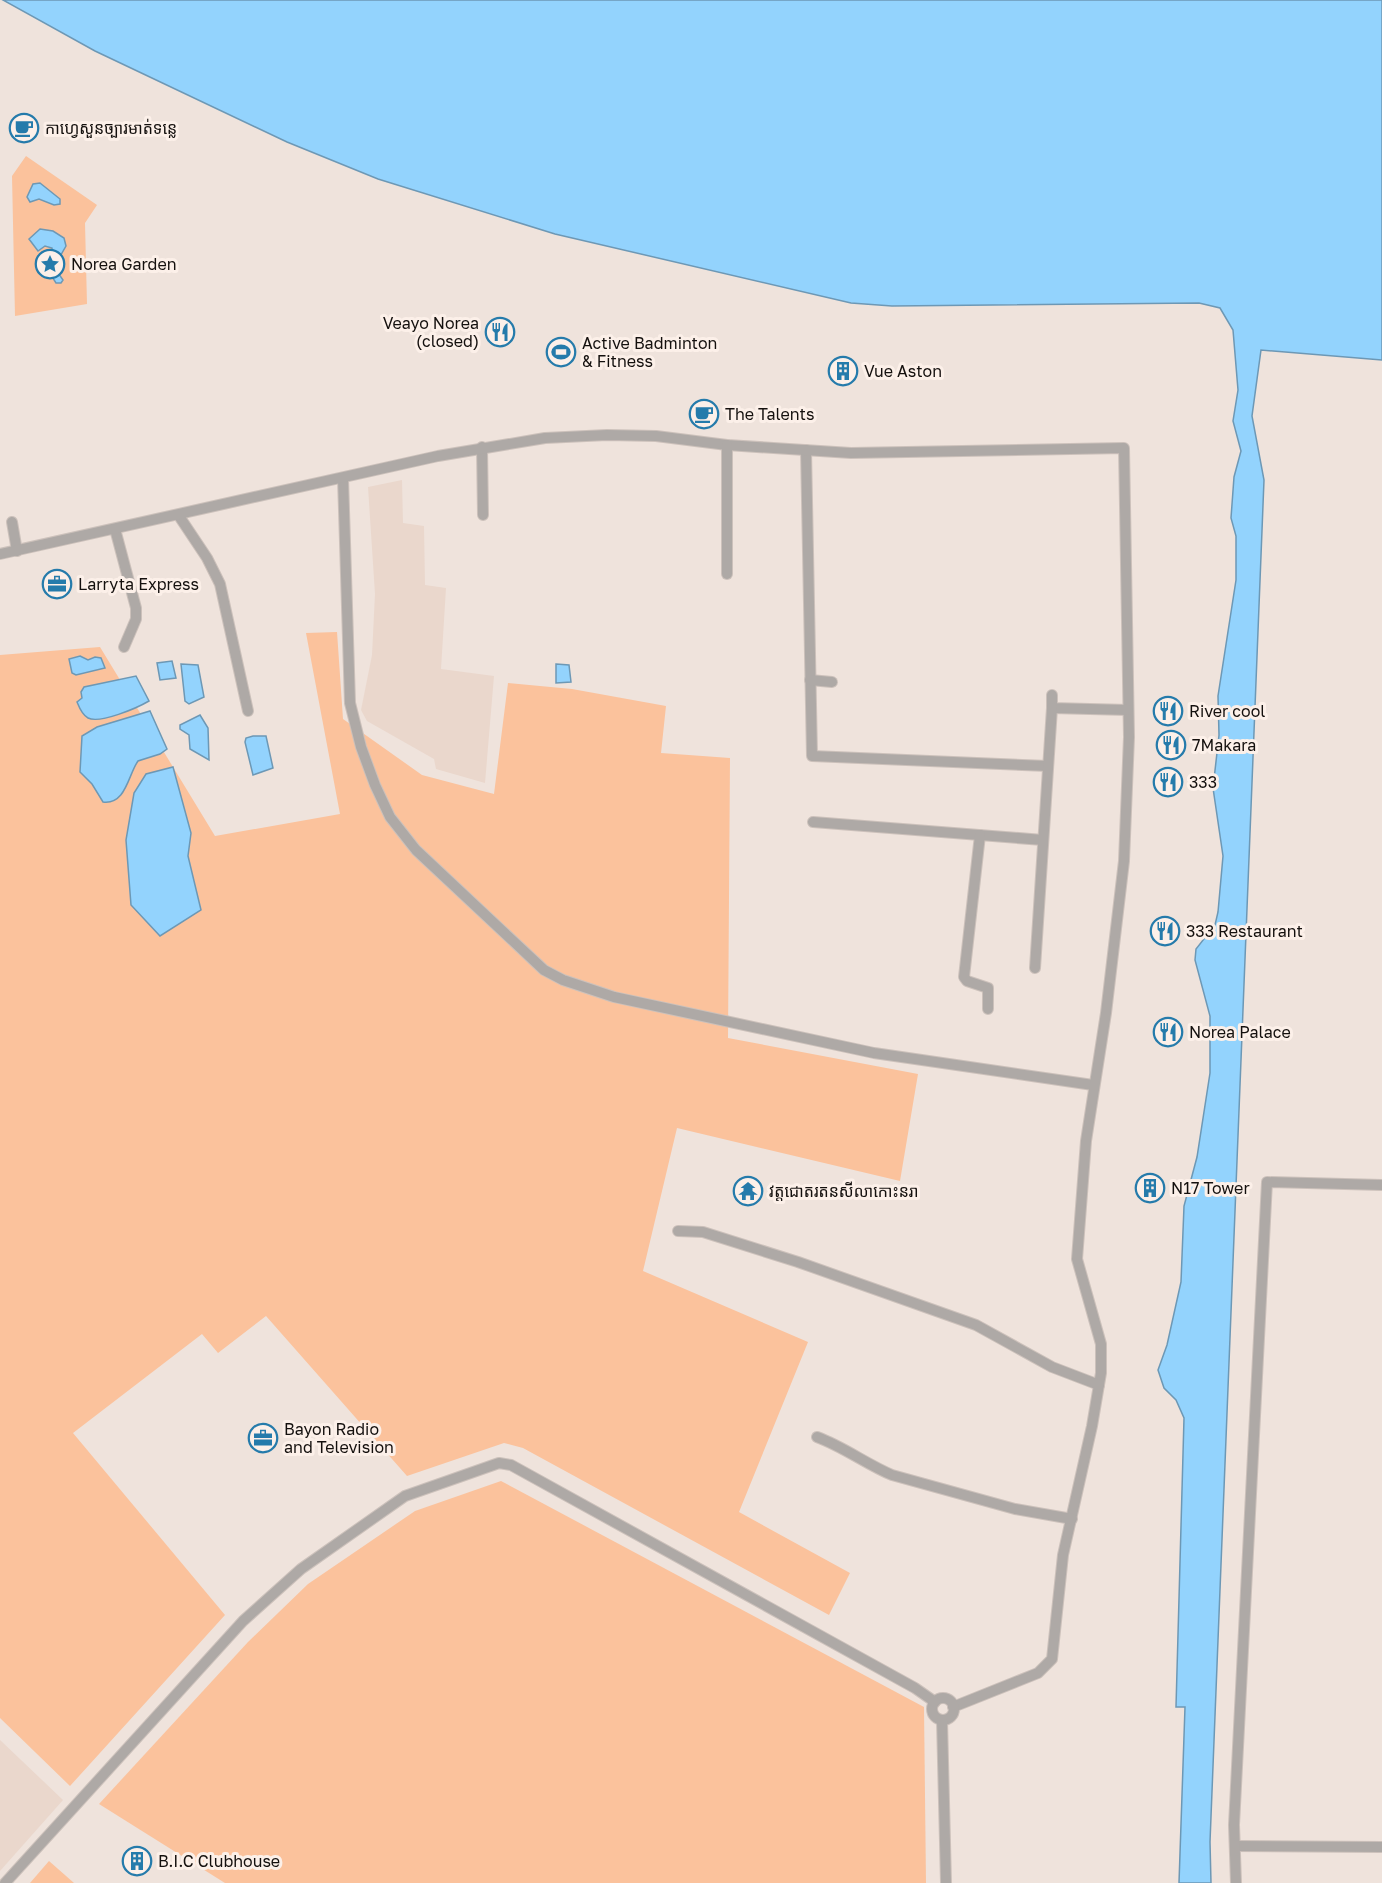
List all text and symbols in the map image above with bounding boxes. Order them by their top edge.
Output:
cafe icon: កាហ្វេសួនច្បារមាត់ទន្លេ [8,112,40,144]
place label: កាហ្វេសួនច្បារមាត់ទន្លេ [45,118,177,138]
place icon: Norea Garden [34,248,66,280]
place label: Norea Garden [71,254,177,274]
place label: Veayo Norea (closed) [383,313,479,351]
restaurant icon: Veayo Norea (closed) [484,316,516,348]
place label: Active Badminton & Fitness [582,333,717,371]
sports icon: Active Badminton & Fitness [545,336,577,368]
building icon: Vue Aston [827,355,859,387]
place label: Vue Aston [864,361,942,381]
cafe icon: The Talents [688,398,720,430]
place label: The Talents [725,404,814,424]
office icon: Larryta Express [41,568,73,600]
place label: Larryta Express [78,574,199,594]
restaurant icon: River cool [1152,695,1184,727]
place label: River cool [1189,701,1265,721]
restaurant icon: 7Makara [1155,729,1187,761]
place label: 7Makara [1192,735,1256,755]
restaurant icon: 333 [1152,766,1184,798]
place label: 333 [1189,772,1217,792]
restaurant icon: 333 Restaurant [1149,915,1181,947]
place label: 333 Restaurant [1186,921,1303,941]
restaurant icon: Norea Palace [1152,1016,1184,1048]
place label: Norea Palace [1189,1022,1291,1042]
building icon: N17 Tower [1134,1172,1166,1204]
temple icon: វត្តជោតរតនសីលាកោះនរា [732,1175,764,1207]
place label: N17 Tower [1171,1178,1250,1198]
place label: វត្តជោតរតនសីលាកោះនរា [769,1181,919,1201]
place label: Bayon Radio and Television [284,1419,394,1457]
office icon: Bayon Radio and Television [247,1422,279,1454]
building icon: B.I.C Clubhouse [121,1845,153,1877]
place label: B.I.C Clubhouse [158,1851,280,1871]

